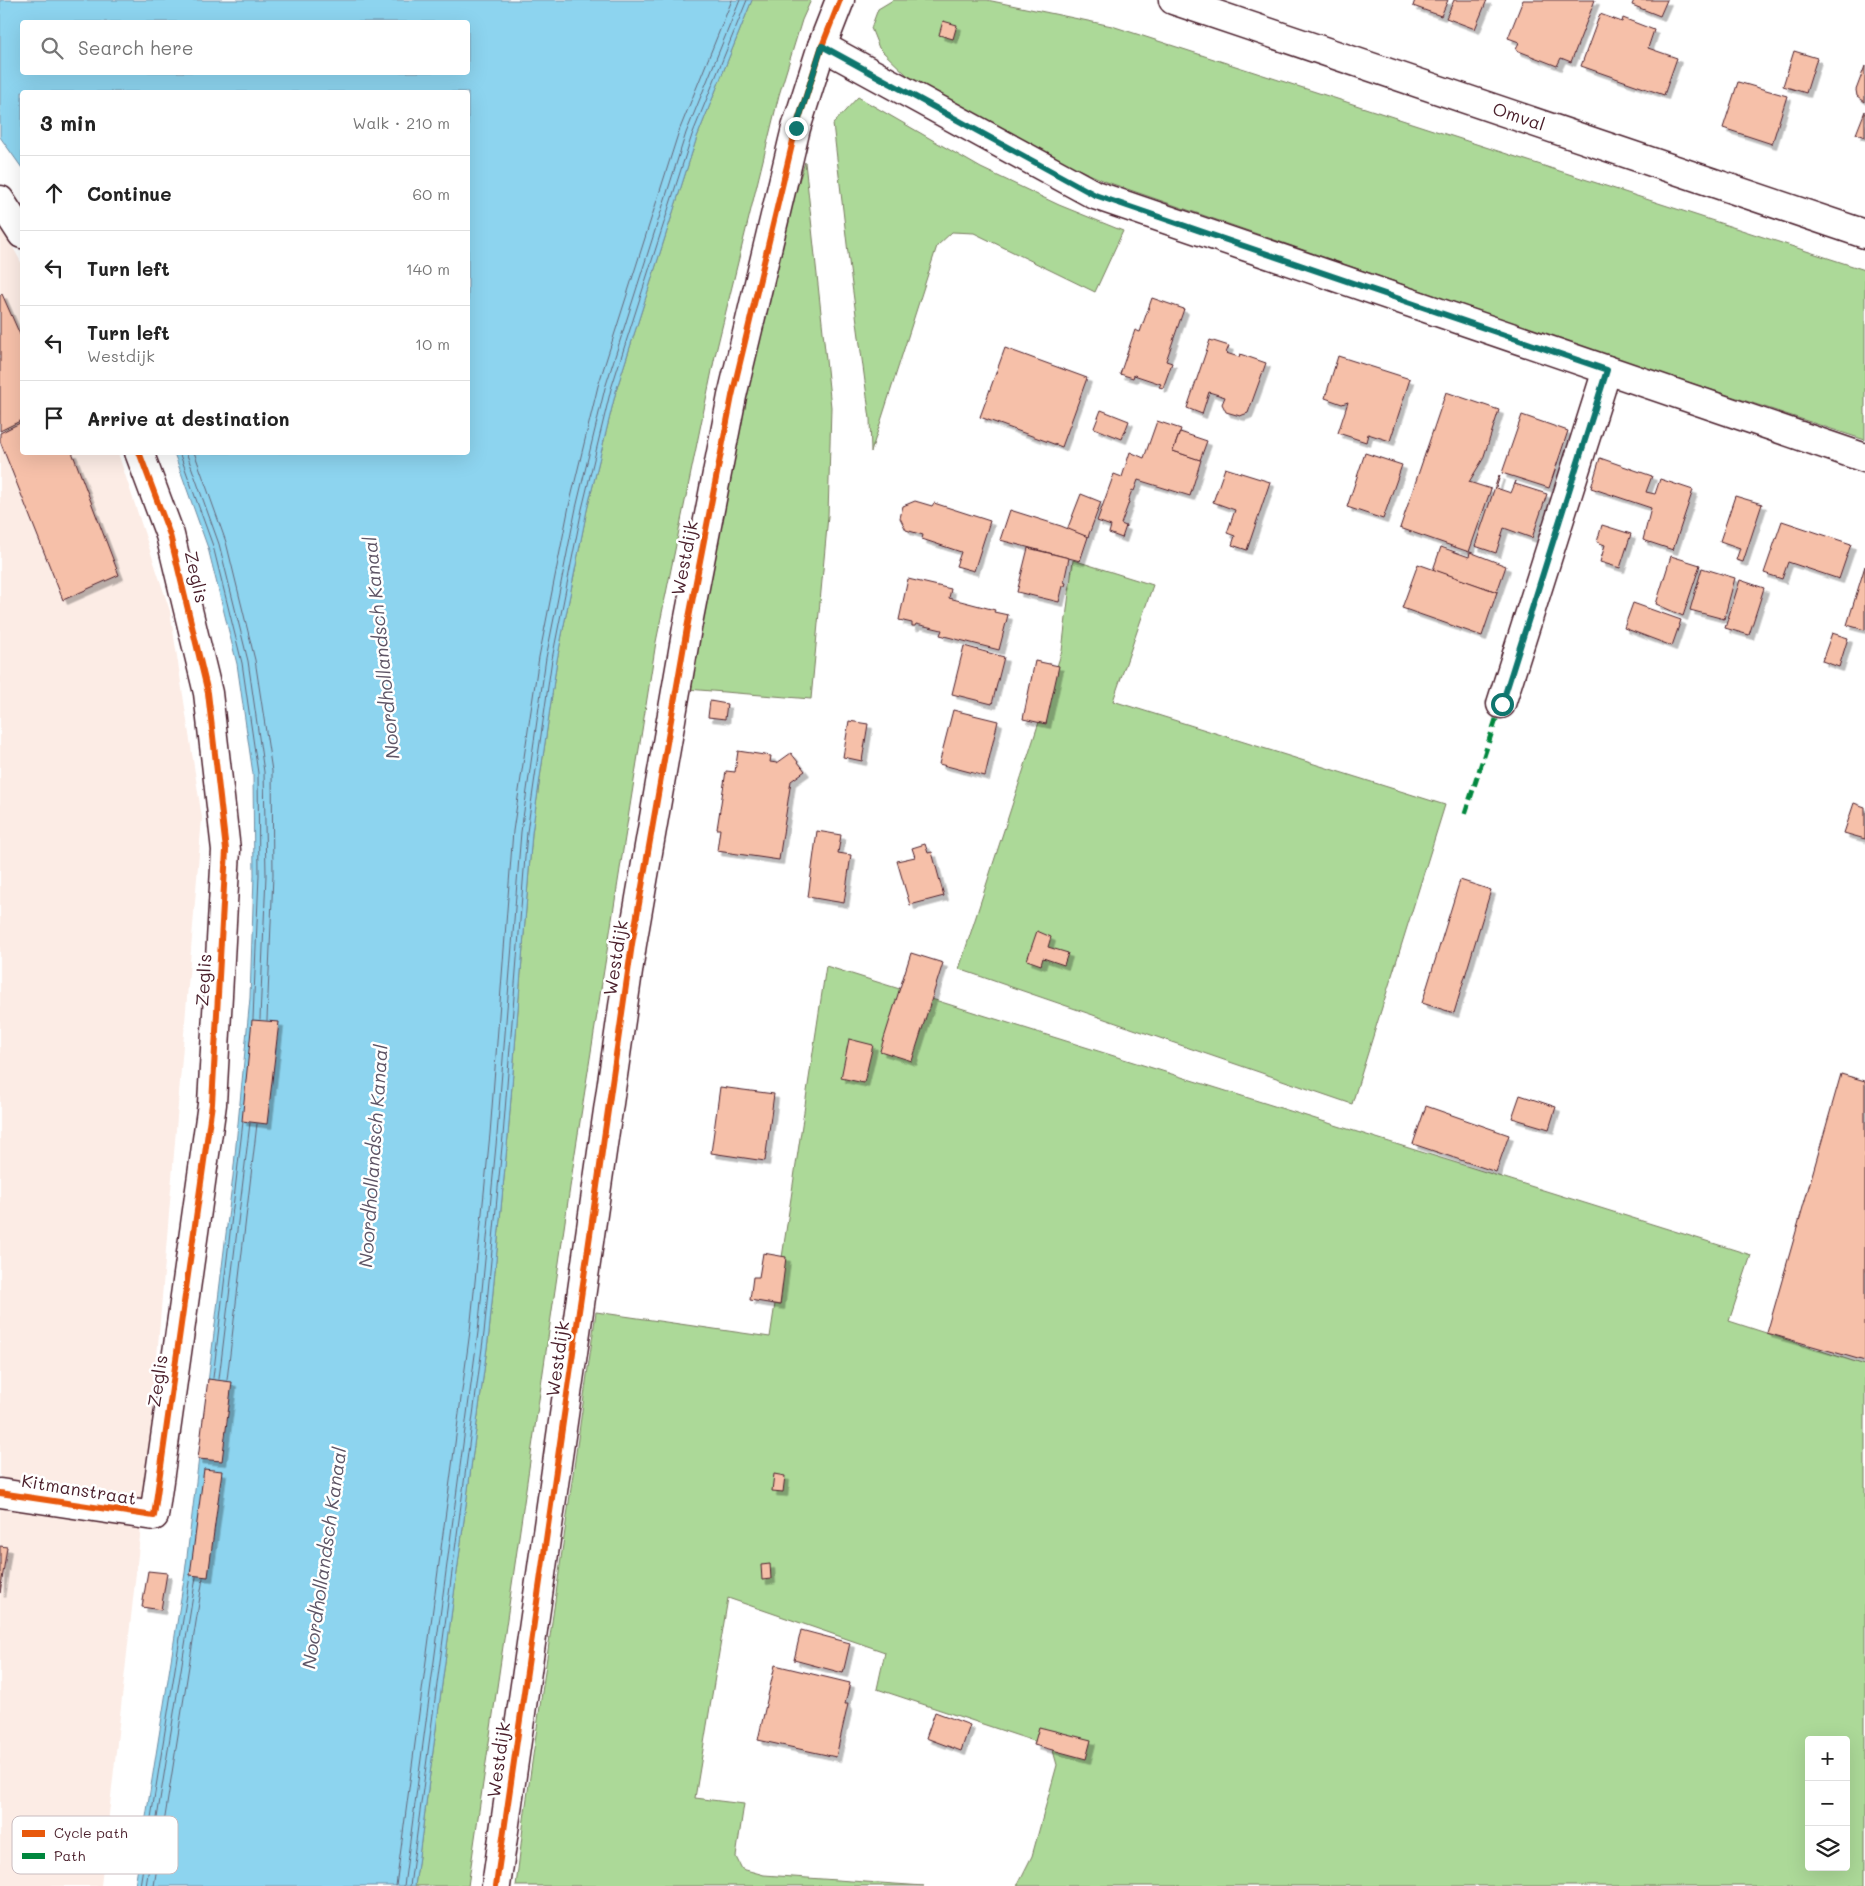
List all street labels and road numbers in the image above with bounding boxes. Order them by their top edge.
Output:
street label: Omval [1490,96,1548,136]
street label: Westdijk [665,518,703,597]
street label: Zeglis [179,549,215,605]
street label: Westdijk [597,918,633,997]
street label: Zeglis [190,953,216,1007]
street label: Westdijk [540,1319,574,1398]
street label: Zeglis [141,1353,173,1409]
street label: Kitmanstraat [20,1468,138,1510]
street label: Westdijk [481,1720,515,1799]

